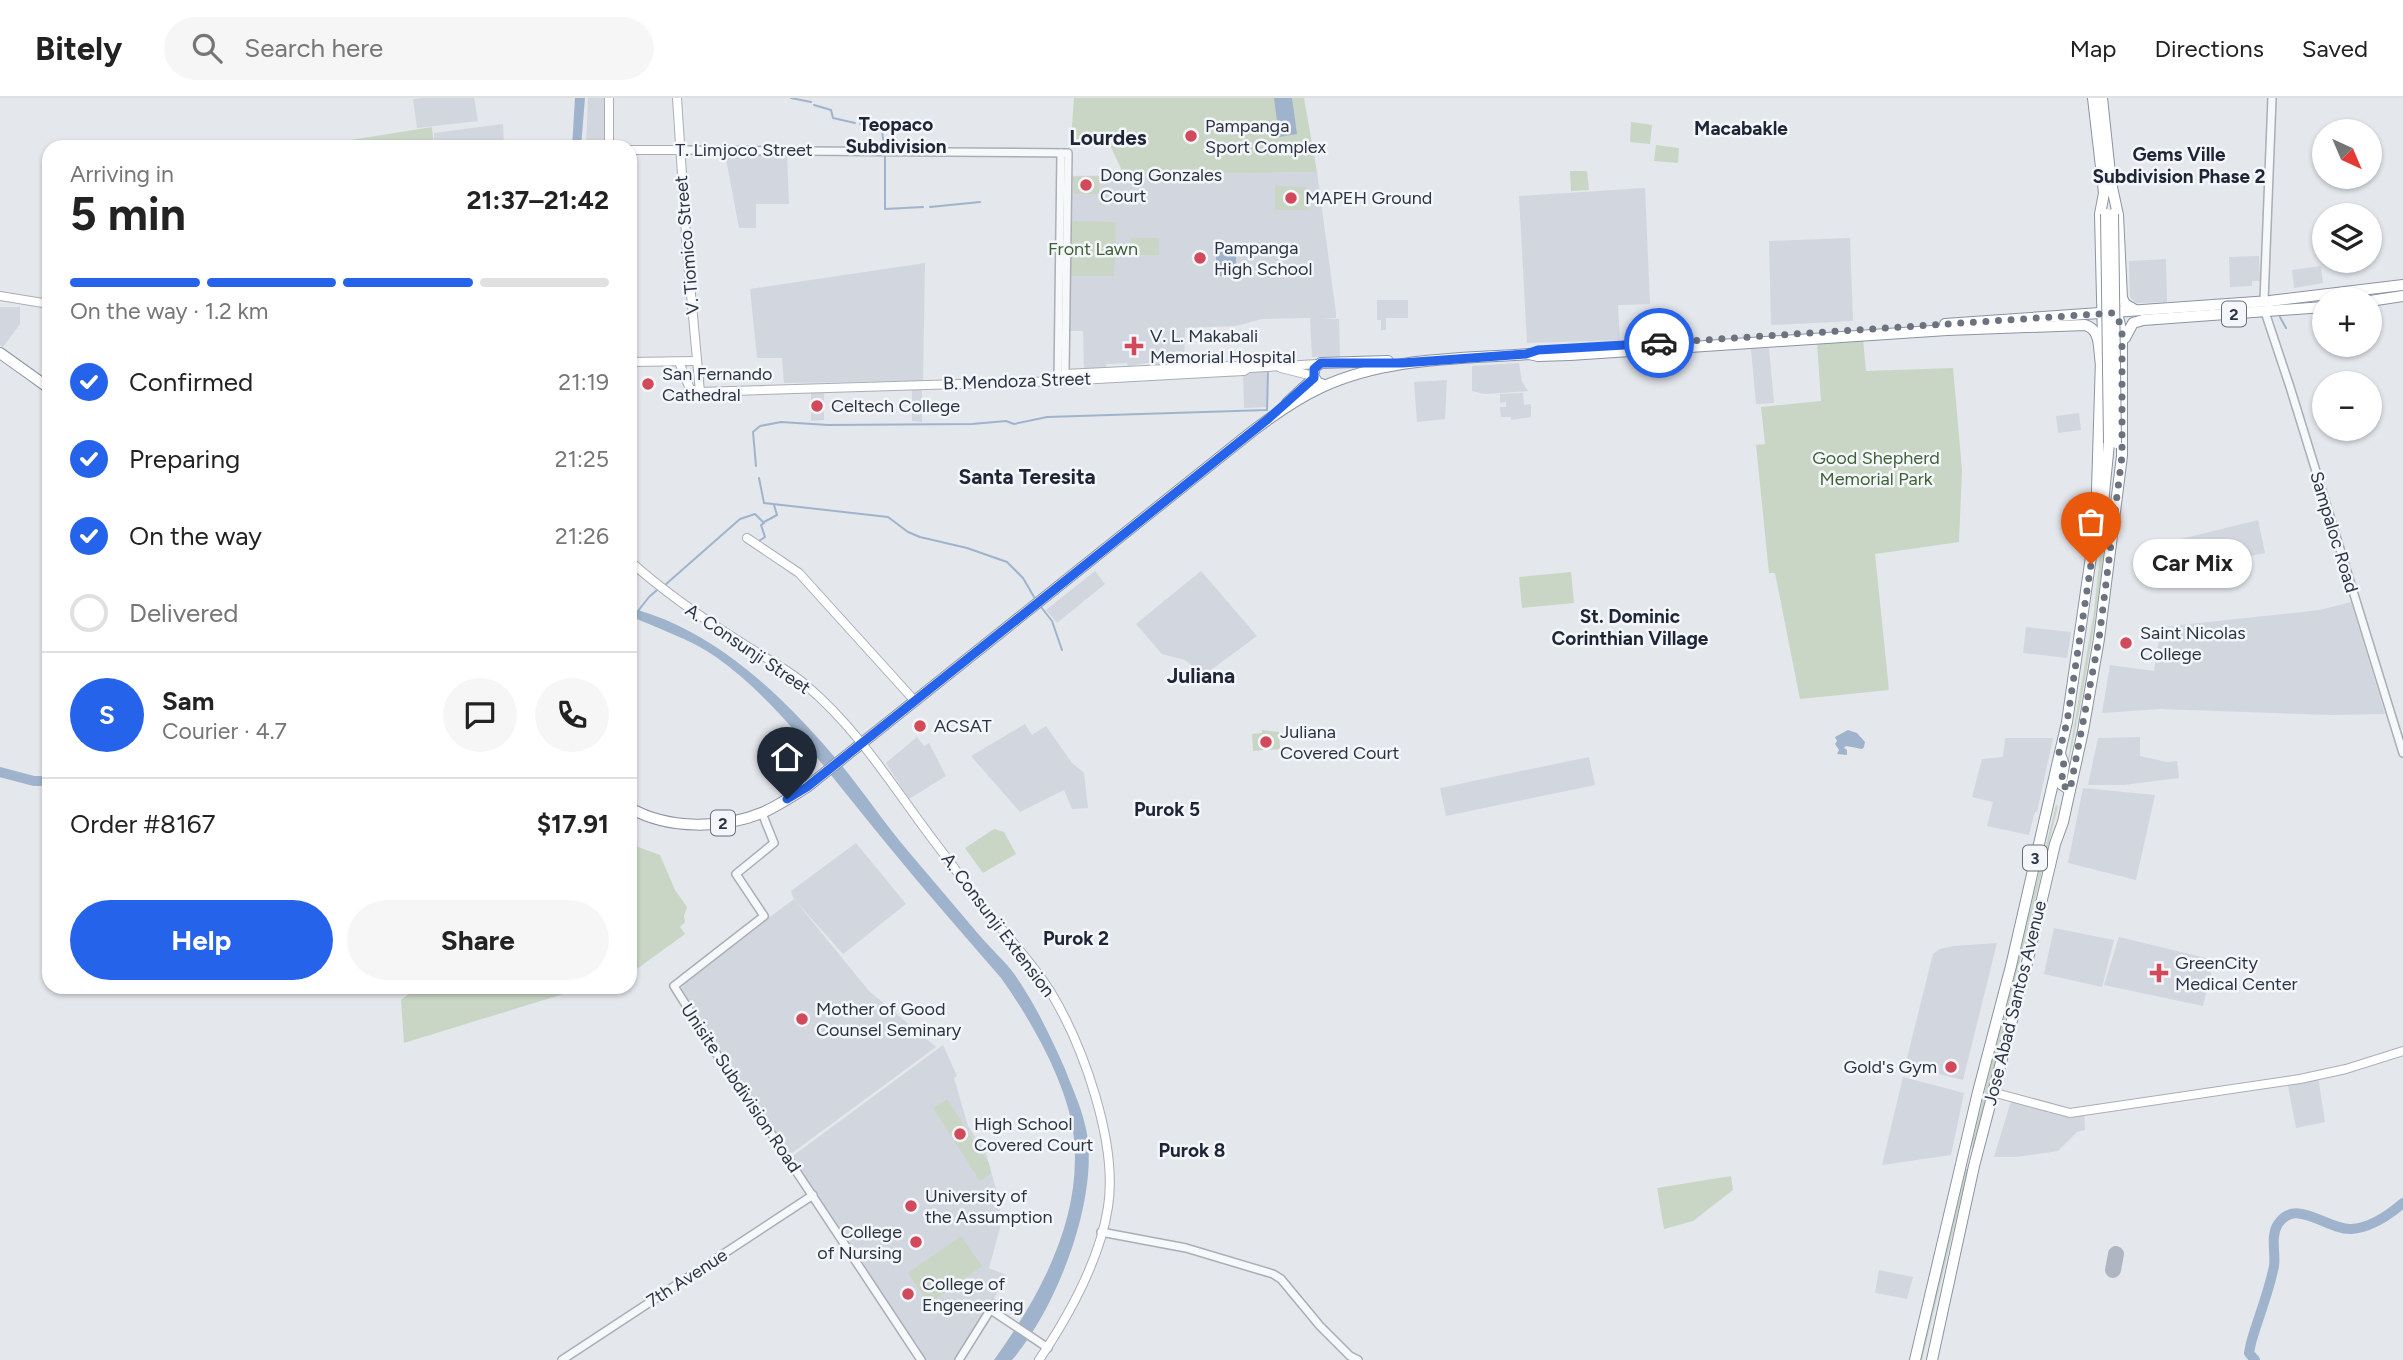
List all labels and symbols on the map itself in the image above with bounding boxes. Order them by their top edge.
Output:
district label: Teopaco Subdivision [845,113,947,158]
place label: Pampanga Sport Complex [1205,115,1327,158]
district label: Macabakle [1694,117,1788,140]
north arrow [2312,119,2382,189]
district label: Lourdes [1069,125,1147,150]
marker: Pampanga Sport Complex [1183,128,1199,144]
street label: T. Limjoco Street [675,139,813,161]
district label: Gems Ville Subdivision Phase 2 [2093,143,2265,188]
place label: Dong Gonzales Court [1100,164,1222,207]
street label: V. Tiomico Street [670,174,704,316]
marker: Dong Gonzales Court [1078,177,1094,193]
place label: MAPEH Ground [1305,187,1432,209]
marker: MAPEH Ground [1283,190,1299,206]
place label: Pampanga High School [1214,237,1312,280]
park label: Front Lawn [1048,238,1138,260]
marker: Pampanga High School [1192,250,1208,266]
road number: 2 [2222,302,2246,327]
courier [1624,308,1694,378]
place label: V. L. Makabali Memorial Hospital [1150,325,1296,368]
marker: V. L. Makabali Memorial Hospital [1124,336,1144,356]
place label: San Fernando Cathedral [662,363,773,406]
street label: B. Mendoza Street [943,367,1092,395]
marker: San Fernando Cathedral [640,376,656,392]
place label: Celtech College [831,395,960,417]
marker: Celtech College [809,398,825,414]
park label: Good Shepherd Memorial Park [1812,447,1940,490]
district label: Santa Teresita [958,464,1096,489]
street label: Sampaloc Road [2305,469,2363,595]
pin [2061,492,2121,564]
callout: Car Mix [2133,540,2252,588]
street label: A. Consunji Street [681,599,815,699]
district label: St. Dominic Corinthian Village [1552,605,1709,650]
place label: Saint Nicolas College [2140,622,2246,665]
marker: Saint Nicolas College [2118,635,2134,651]
district label: Juliana [1167,663,1235,688]
place label: ACSAT [934,715,992,737]
marker: ACSAT [912,718,928,734]
place label: Juliana Covered Court [1280,721,1400,764]
pin [757,727,817,799]
marker: Juliana Covered Court [1258,734,1274,750]
district label: Purok 5 [1134,798,1200,821]
road number: 2 [711,810,735,836]
road number: 3 [2023,846,2047,870]
street label: A. Consunji Extension [937,849,1059,1001]
street label: Jose Abad Santos Avenue [1979,898,2051,1108]
district label: Purok 2 [1043,927,1109,950]
place label: GreenCity Medical Center [2175,952,2298,995]
marker: GreenCity Medical Center [2149,963,2169,983]
place label: Mother of Good Counsel Seminary [816,998,962,1041]
street label: Unisite Subdivision Road [676,999,806,1177]
marker: Mother of Good Counsel Seminary [794,1011,810,1027]
place label: Gold's Gym [1843,1056,1937,1078]
marker: Gold's Gym [1943,1059,1959,1075]
place label: High School Covered Court [974,1113,1094,1156]
marker: High School Covered Court [952,1126,968,1142]
district label: Purok 8 [1159,1139,1225,1162]
place label: University of the Assumption [925,1185,1053,1228]
marker: University of the Assumption [903,1198,919,1214]
place label: College of Nursing [817,1221,902,1264]
marker: College of Nursing [908,1234,924,1250]
street label: 7th Avenue [642,1244,732,1312]
place label: College of Engeneering [922,1273,1024,1316]
marker: College of Engeneering [900,1286,916,1302]

